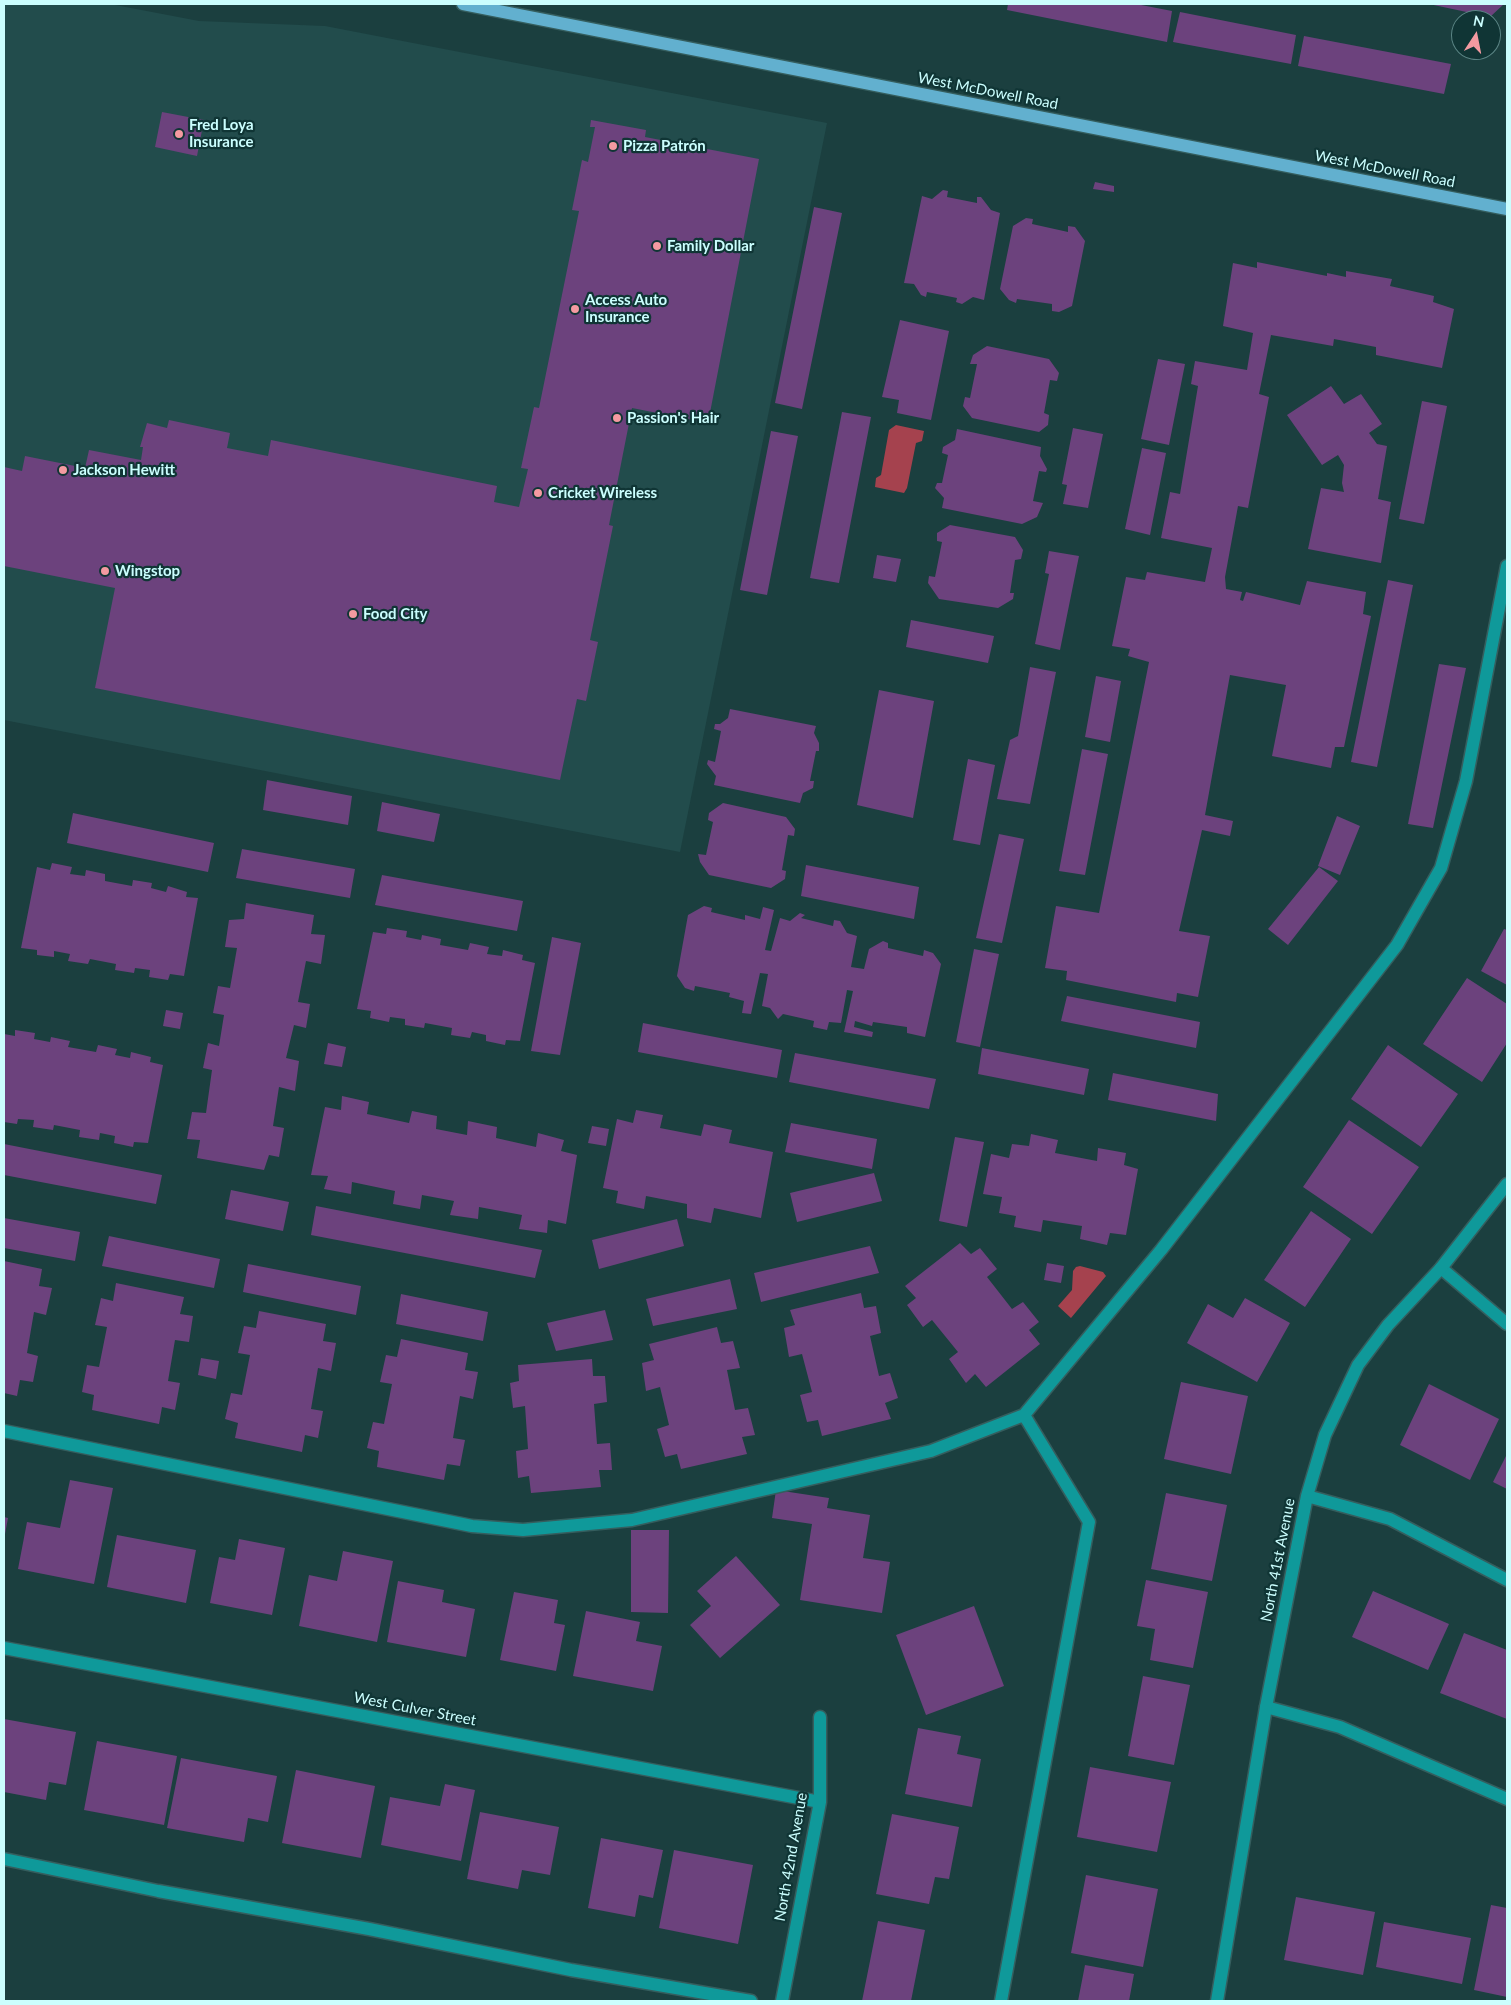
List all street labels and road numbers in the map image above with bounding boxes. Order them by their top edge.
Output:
street label: West McDowell Road [916,69,1060,113]
street label: West McDowell Road [1313,147,1457,191]
street label: North 41st Avenue [1257,1497,1299,1623]
street label: West Culver Street [352,1688,478,1730]
street label: North 42nd Avenue [771,1791,811,1923]

